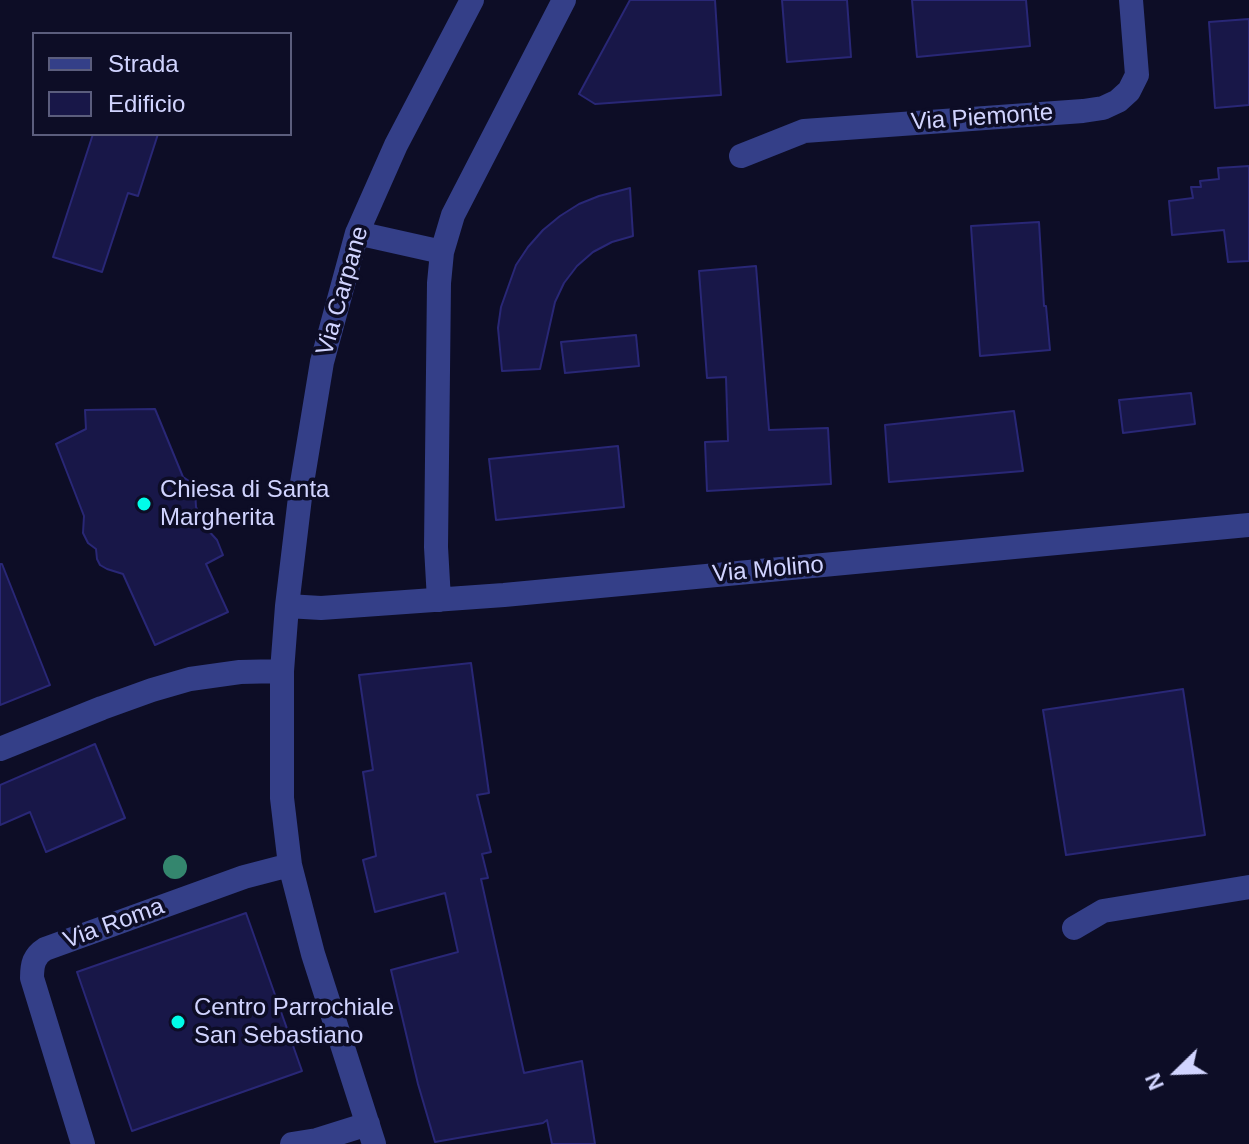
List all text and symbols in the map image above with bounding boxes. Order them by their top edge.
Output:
legend [32,32,292,136]
text: Strada [108,50,179,77]
text: Edificio [108,90,185,117]
street label: Via Piemonte [910,99,1054,137]
street label: Via Carpane [311,223,375,359]
place label: Chiesa di Santa Margherita [160,476,329,532]
marker: Chiesa di Santa Margherita [135,495,153,513]
street label: Via Molino [711,551,825,589]
street label: Via Roma [60,893,168,955]
place label: Centro Parrochiale San Sebastiano [194,994,394,1050]
marker: Centro Parrochiale San Sebastiano [169,1013,187,1031]
north arrow [1137,1032,1217,1112]
text: N [1140,1069,1169,1094]

